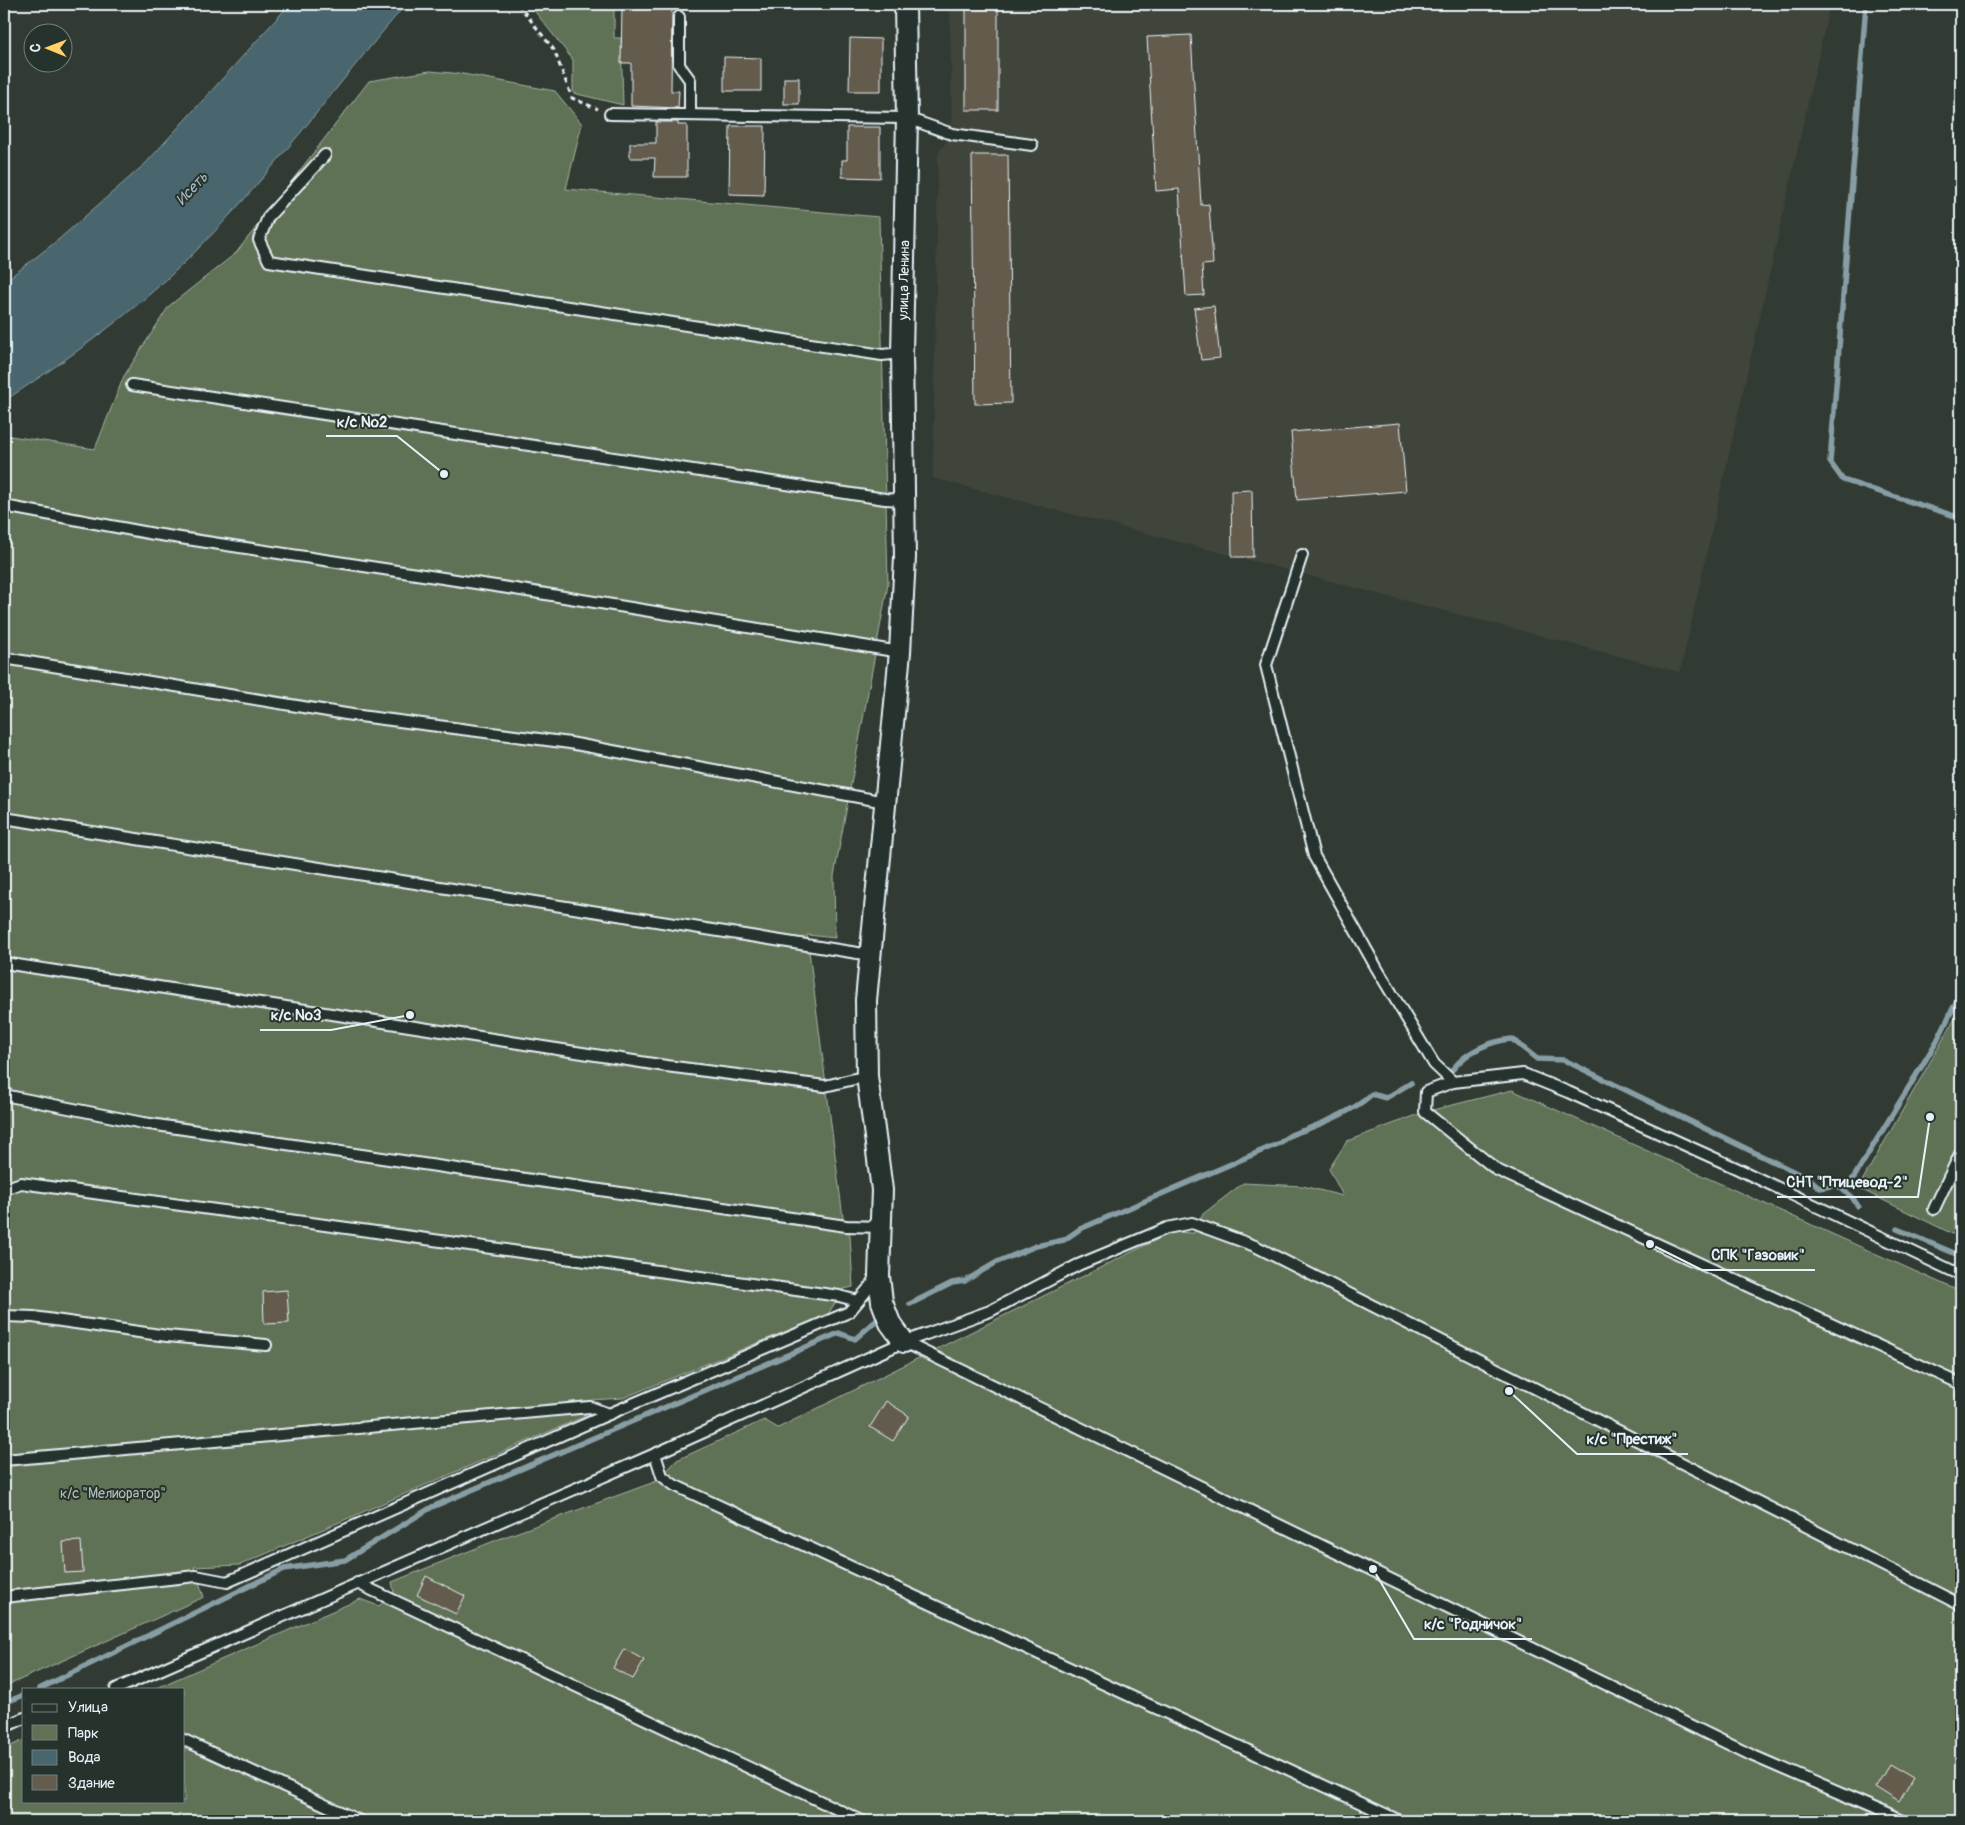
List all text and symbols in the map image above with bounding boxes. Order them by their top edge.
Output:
north arrow [22,22,72,72]
text: С [27,43,44,52]
water label: Исеть [172,168,212,210]
street label: улица Ленина [894,240,913,321]
callout: к/с №2 [326,406,397,436]
text: к/с №2 [337,413,387,432]
callout: к/с №3 [260,1000,331,1030]
text: к/с №3 [271,1006,321,1025]
callout: СНТ "Птицевод-2" [1777,1167,1918,1197]
text: СНТ "Птицевод-2" [1786,1173,1908,1192]
callout: СПК "Газовик" [1702,1240,1815,1270]
text: СПК "Газовик" [1711,1246,1805,1265]
callout: к/с "Престиж" [1577,1424,1688,1454]
text: к/с "Престиж" [1587,1430,1677,1449]
park label: к/с "Мелиоратор" [60,1485,166,1502]
callout: к/с "Родничок" [1414,1609,1532,1639]
text: к/с "Родничок" [1424,1615,1522,1634]
legend [22,1688,185,1802]
text: Улица [68,1698,108,1717]
text: Парк [68,1724,99,1743]
text: Вода [68,1748,101,1767]
text: Здание [68,1774,115,1793]

